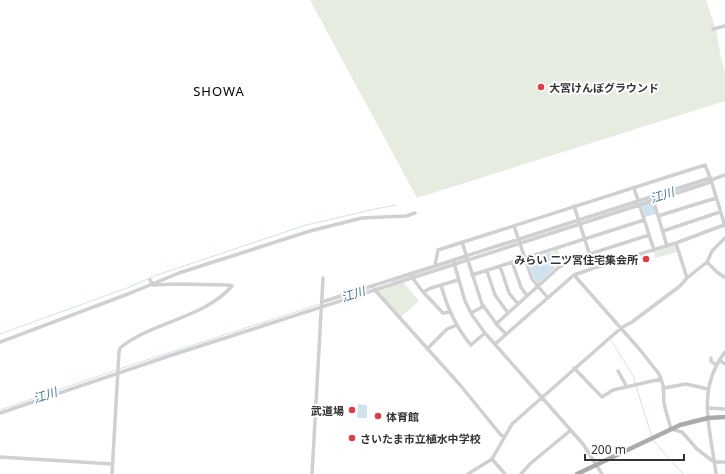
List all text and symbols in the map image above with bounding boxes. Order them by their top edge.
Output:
place label: 大宮けんぽグラウンド [549,80,659,95]
district label: SHOWA [193,82,245,100]
marker: 大宮けんぽグラウンド [536,82,546,92]
water label: 江川 [648,183,678,207]
place label: みらい 二ツ宮住宅集会所 [514,252,638,267]
marker: みらい 二ツ宮住宅集会所 [641,254,651,264]
water label: 江川 [339,282,369,306]
water label: 江川 [31,383,61,407]
place label: 武道場 [311,403,344,418]
marker: 武道場 [347,405,357,415]
place label: 体育館 [386,409,419,424]
marker: 体育館 [373,411,383,421]
place label: さいたま市立植水中学校 [360,431,481,446]
marker: さいたま市立植水中学校 [347,433,357,443]
scale bar [585,436,684,462]
text: 200 m [591,441,626,458]

